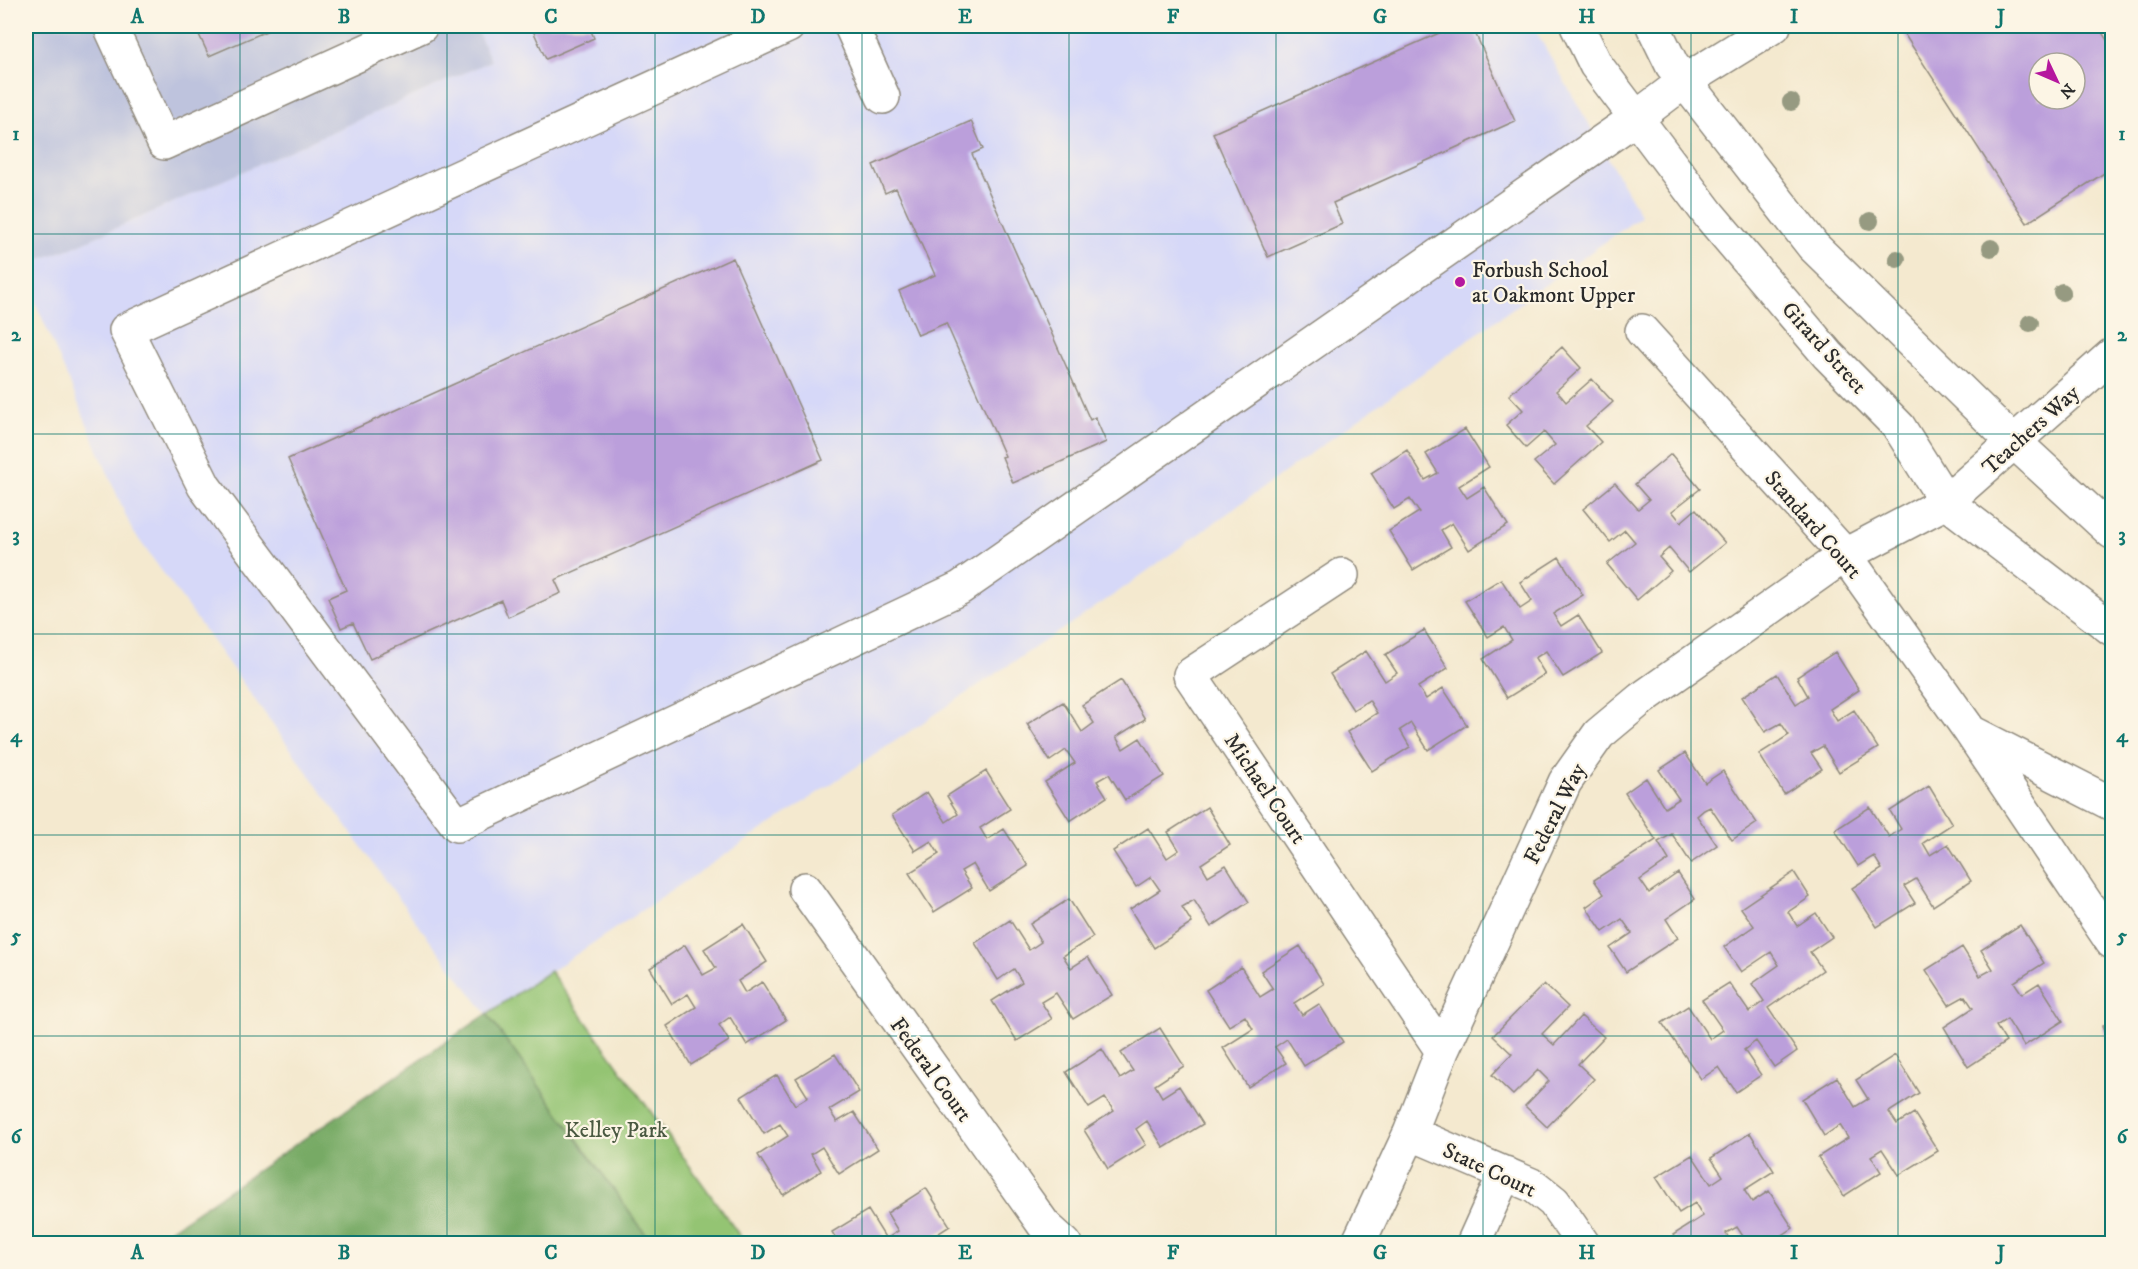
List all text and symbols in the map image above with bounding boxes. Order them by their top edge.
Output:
text: A [130,5,145,30]
text: B [338,5,350,30]
text: C [544,5,558,30]
text: D [751,5,766,30]
text: E [958,5,972,30]
text: F [1167,5,1180,30]
text: G [1373,5,1387,30]
text: H [1579,5,1596,30]
text: I [1790,5,1798,30]
text: J [1995,5,2005,30]
north arrow [2027,51,2087,111]
text: N [2055,79,2079,102]
text: 1 [12,122,20,147]
text: 1 [2118,122,2126,147]
place label: Forbush School at Oakmont Upper [1472,257,1636,309]
marker: Forbush School at Oakmont Upper [1453,275,1467,289]
street label: Girard Street [1776,296,1872,400]
text: 2 [11,323,22,348]
text: 2 [2117,323,2128,348]
street label: Teachers Way [1977,379,2086,481]
street label: Standard Court [1758,465,1867,585]
text: 3 [12,523,20,548]
text: 3 [2118,523,2126,548]
text: 4 [10,724,23,749]
text: 4 [2116,724,2129,749]
street label: Michael Court [1218,728,1312,849]
street label: Federal Way [1518,758,1592,869]
text: 5 [10,924,21,949]
text: 5 [2116,924,2127,949]
street label: Federal Court [884,1013,978,1127]
park label: Kelley Park [565,1117,668,1144]
text: 6 [11,1125,23,1150]
text: 6 [2117,1125,2129,1150]
street label: State Court [1438,1137,1540,1204]
text: A [130,1241,145,1266]
text: B [338,1241,350,1266]
text: C [544,1241,558,1266]
text: D [751,1241,766,1266]
text: E [958,1241,972,1266]
text: F [1167,1241,1180,1266]
text: G [1373,1241,1387,1266]
text: H [1579,1241,1596,1266]
text: I [1790,1241,1798,1266]
text: J [1995,1241,2005,1266]

